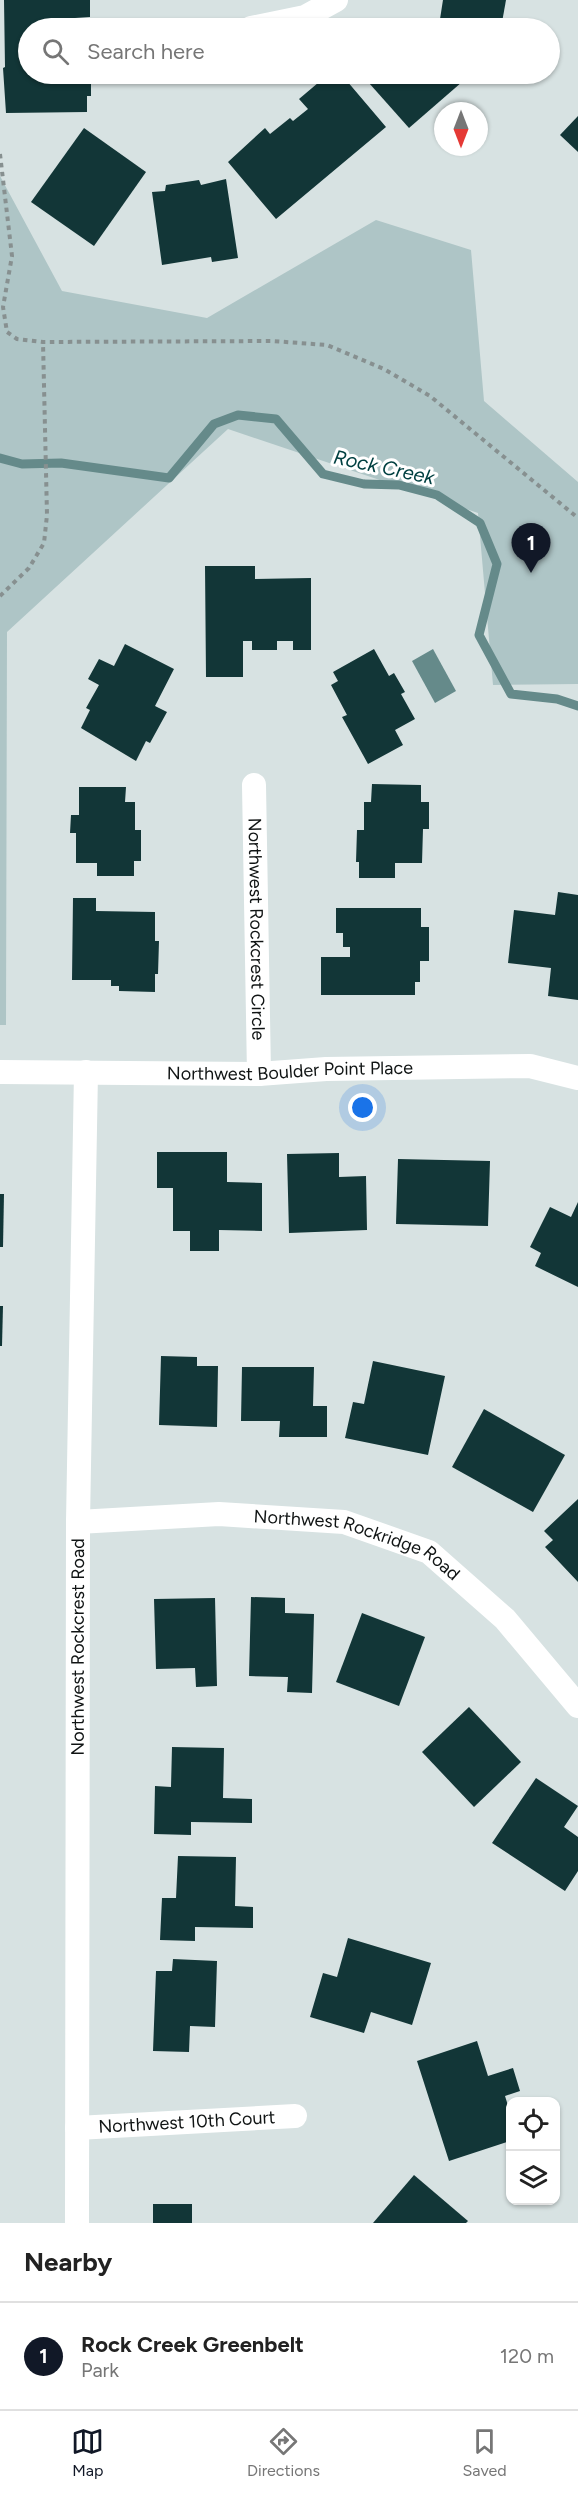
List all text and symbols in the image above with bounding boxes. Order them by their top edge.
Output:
search box [18,18,560,84]
icon: search [39,35,72,68]
text: Search here [87,38,205,65]
north arrow [434,102,488,156]
water label: Rock Creek [331,445,438,490]
pin: 1 [512,524,550,573]
street label: Northwest Rockcrest Circle [244,817,269,1041]
street label: Northwest Boulder Point Place [167,1057,413,1085]
your location [348,1093,377,1122]
street label: Northwest Rockridge Road [253,1505,464,1585]
street label: Northwest Rockcrest Road [67,1538,89,1756]
map controls [506,2097,560,2205]
button: locate [506,2097,560,2151]
street label: Northwest 10th Court [98,2106,276,2138]
button: layers [506,2151,560,2205]
text: Nearby [24,2246,112,2278]
text: Rock Creek Greenbelt [81,2331,304,2358]
text: 1 [39,2344,48,2368]
text: 120 m [500,2344,554,2368]
text: Park [81,2358,119,2382]
tab: Map [71,2425,104,2480]
tab: Directions [247,2425,320,2480]
tab: Saved [463,2425,507,2480]

